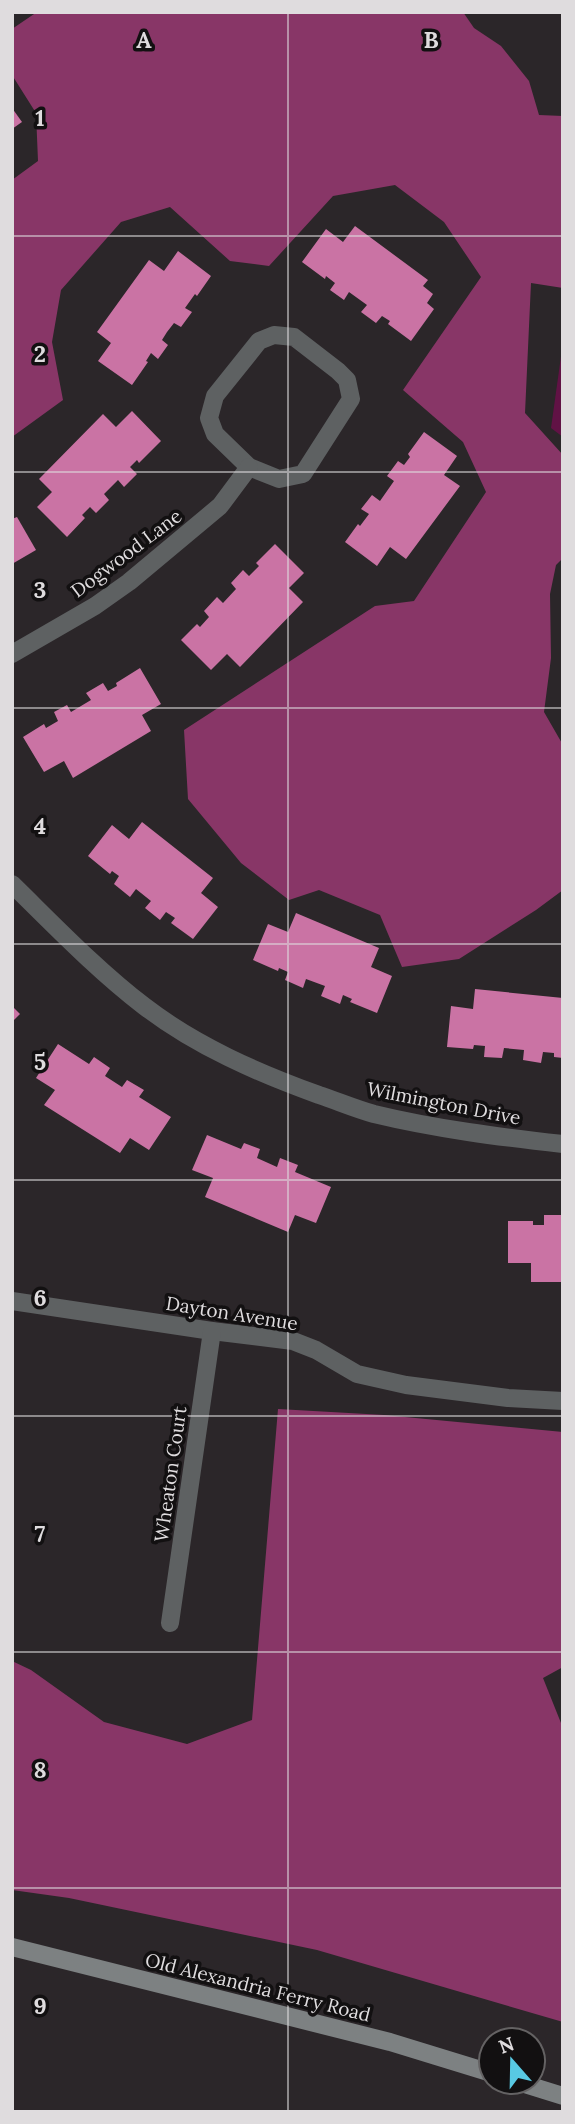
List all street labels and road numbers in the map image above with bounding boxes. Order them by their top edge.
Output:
street label: Dogwood Lane [66,504,186,602]
street label: Wilmington Drive [365,1076,523,1130]
street label: Dayton Avenue [164,1291,300,1335]
street label: Wheaton Court [149,1404,192,1544]
street label: Old Alexandria Ferry Road [143,1947,373,2027]

